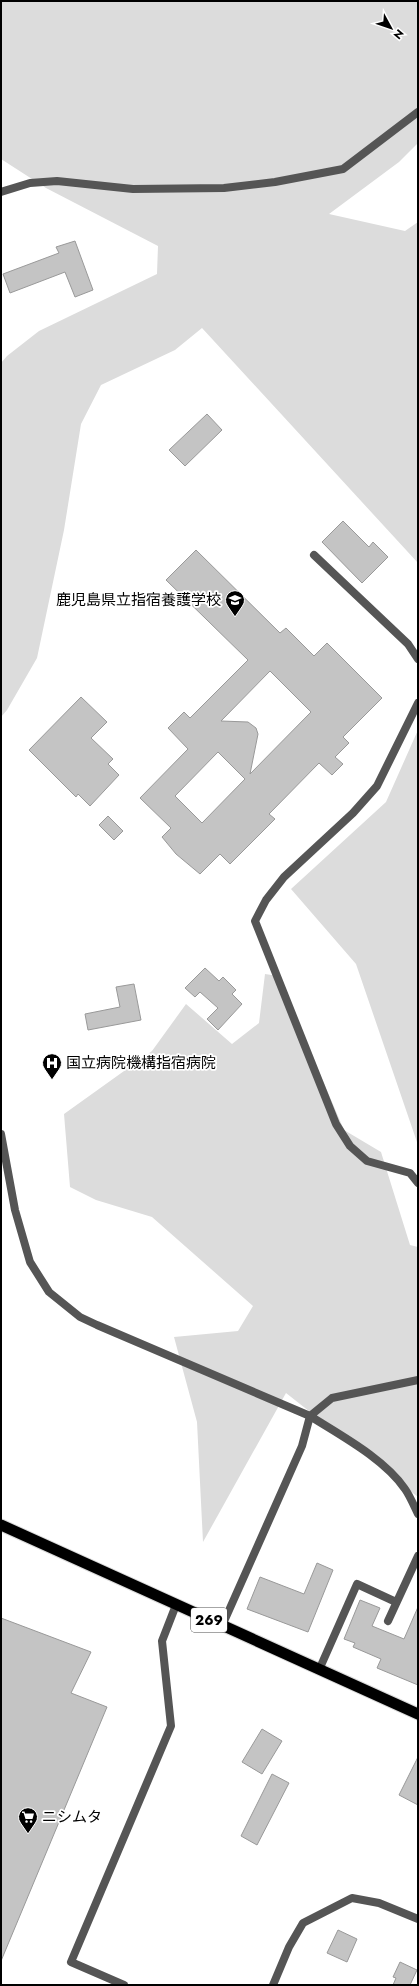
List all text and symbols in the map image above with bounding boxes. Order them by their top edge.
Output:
north arrow [371,8,411,48]
text: N [390,26,408,43]
place label: 鹿児島県立指宿養護学校 [56,589,221,611]
school or university icon: 鹿児島県立指宿養護学校 [224,589,246,617]
hospital icon: 国立病院機構指宿病院 [41,1052,63,1080]
place label: 国立病院機構指宿病院 [66,1052,216,1074]
road number: 269 [191,1608,227,1632]
supermarket icon: ニシムタ [17,1806,39,1834]
place label: ニシムタ [42,1806,102,1828]

